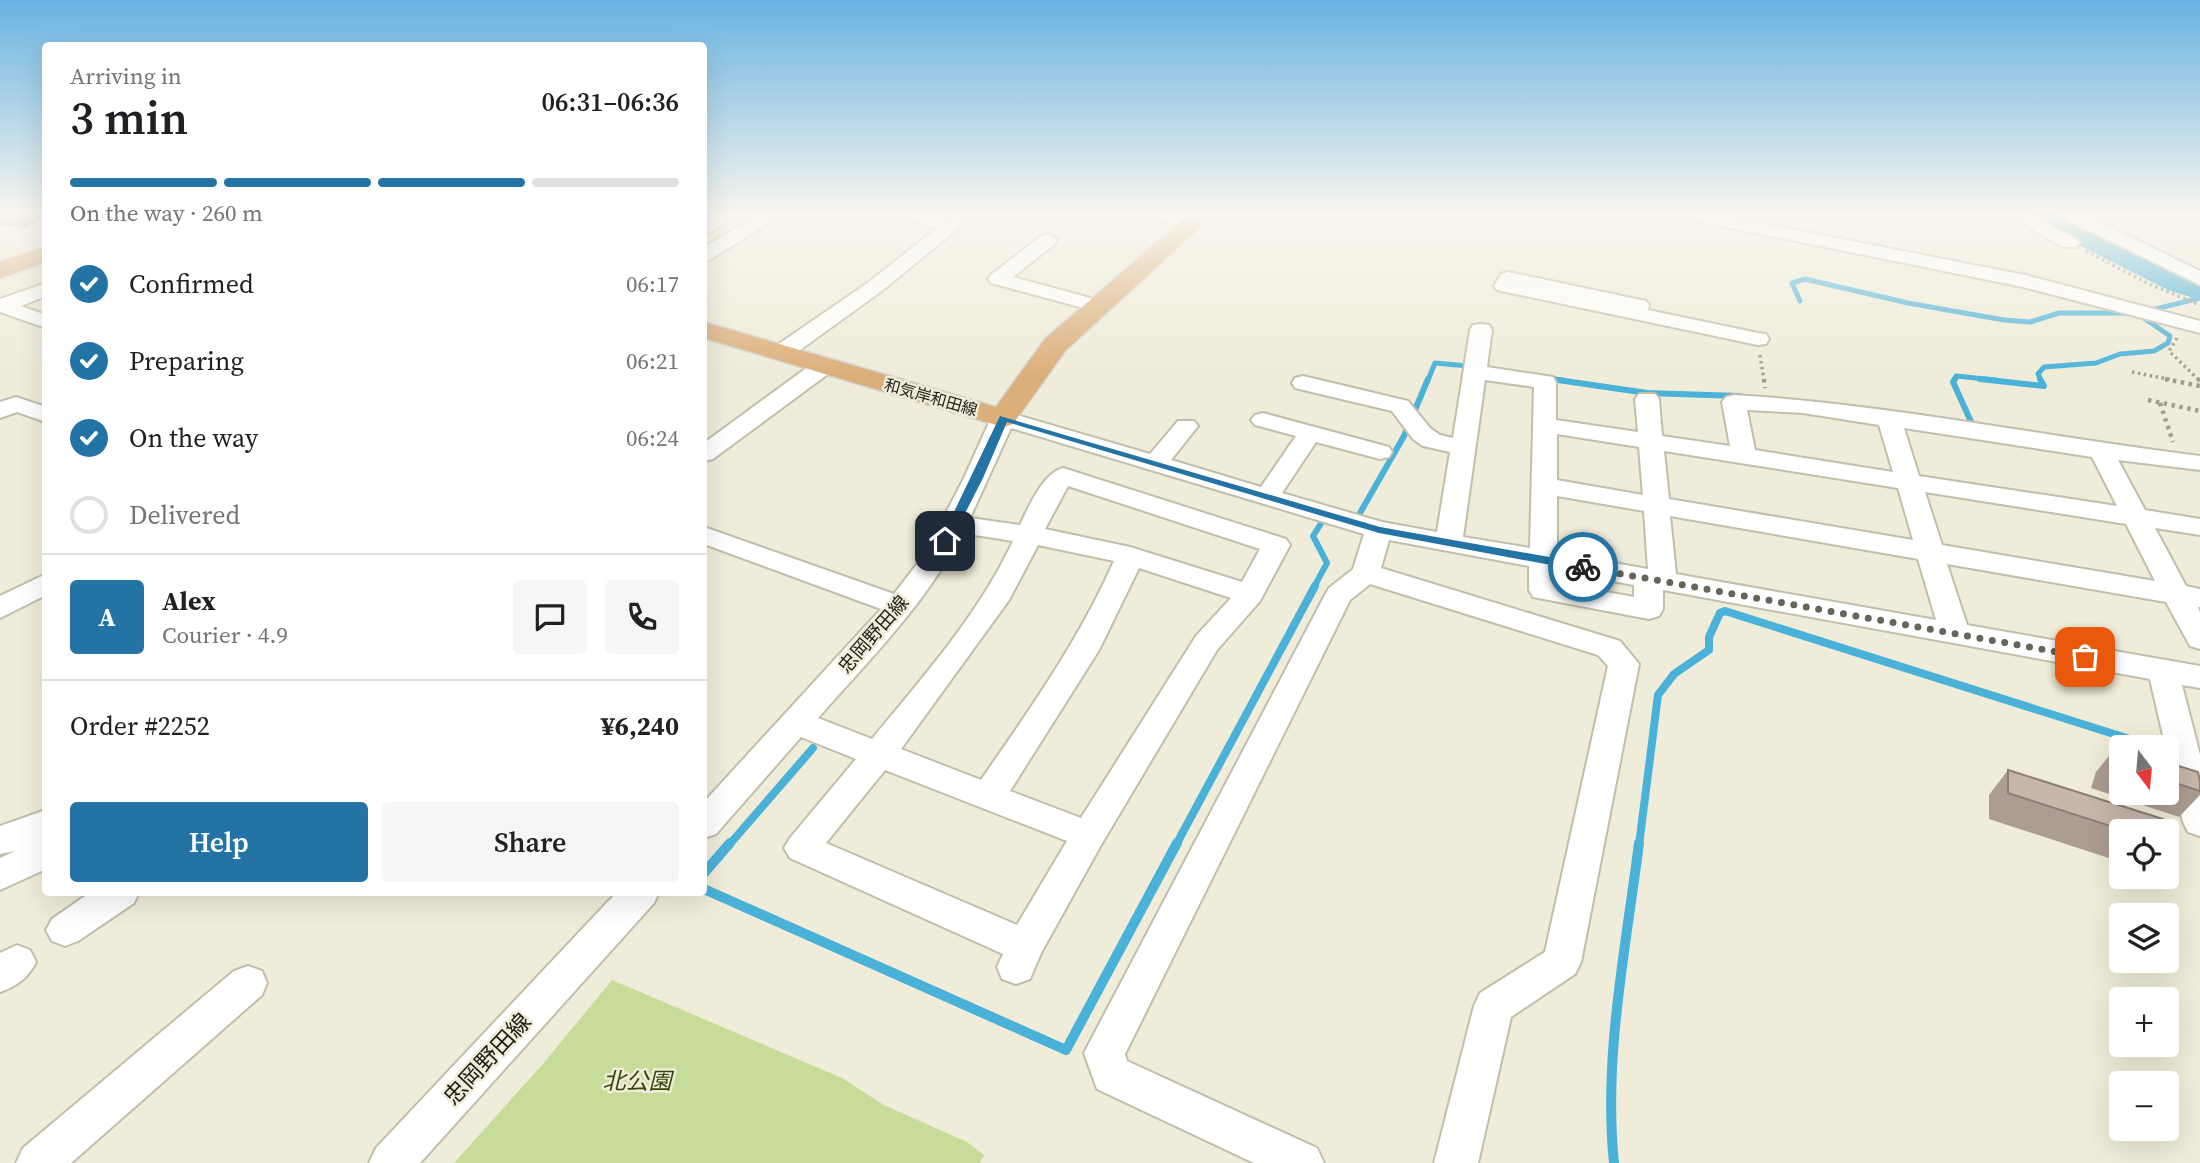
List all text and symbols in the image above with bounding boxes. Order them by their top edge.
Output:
text: Arriving in [70,60,182,92]
text: 06:31–06:36 [542,84,679,120]
text: 3 min [70,86,188,149]
text: On the way · 260 m [70,197,263,229]
icon: check [70,265,108,303]
text: Confirmed [129,266,254,302]
text: 06:17 [626,268,679,300]
icon: check [70,342,108,380]
text: Preparing [129,343,244,379]
text: 06:21 [626,345,679,377]
street label: 和気岸和田線 [882,373,980,421]
icon: check [70,419,108,457]
text: On the way [129,420,258,456]
text: 06:24 [626,422,679,454]
text: Delivered [129,497,240,533]
pin [915,511,975,571]
icon: home [926,522,964,560]
courier [1548,532,1618,602]
icon: bike [1564,548,1602,586]
button: chat [513,580,587,654]
button: phone [605,580,679,654]
text: Alex [162,583,216,619]
street label: 忠岡野田線 [832,590,914,678]
text: A [98,599,116,635]
text: Courier · 4.9 [162,619,288,651]
pin [2055,627,2115,687]
icon: bag [2066,638,2104,676]
text: Order #2252 [70,708,210,744]
text: ¥6,240 [601,708,679,744]
north arrow [2109,735,2179,805]
map controls [2109,735,2179,1141]
button: Help [70,802,368,882]
button: Share [382,802,679,882]
button: locate [2109,819,2179,889]
button: layers [2109,903,2179,973]
button: + [2109,987,2179,1057]
street label: 忠岡野田線 [436,1006,538,1112]
park label: 北公園 [603,1065,675,1097]
button: − [2109,1071,2179,1141]

